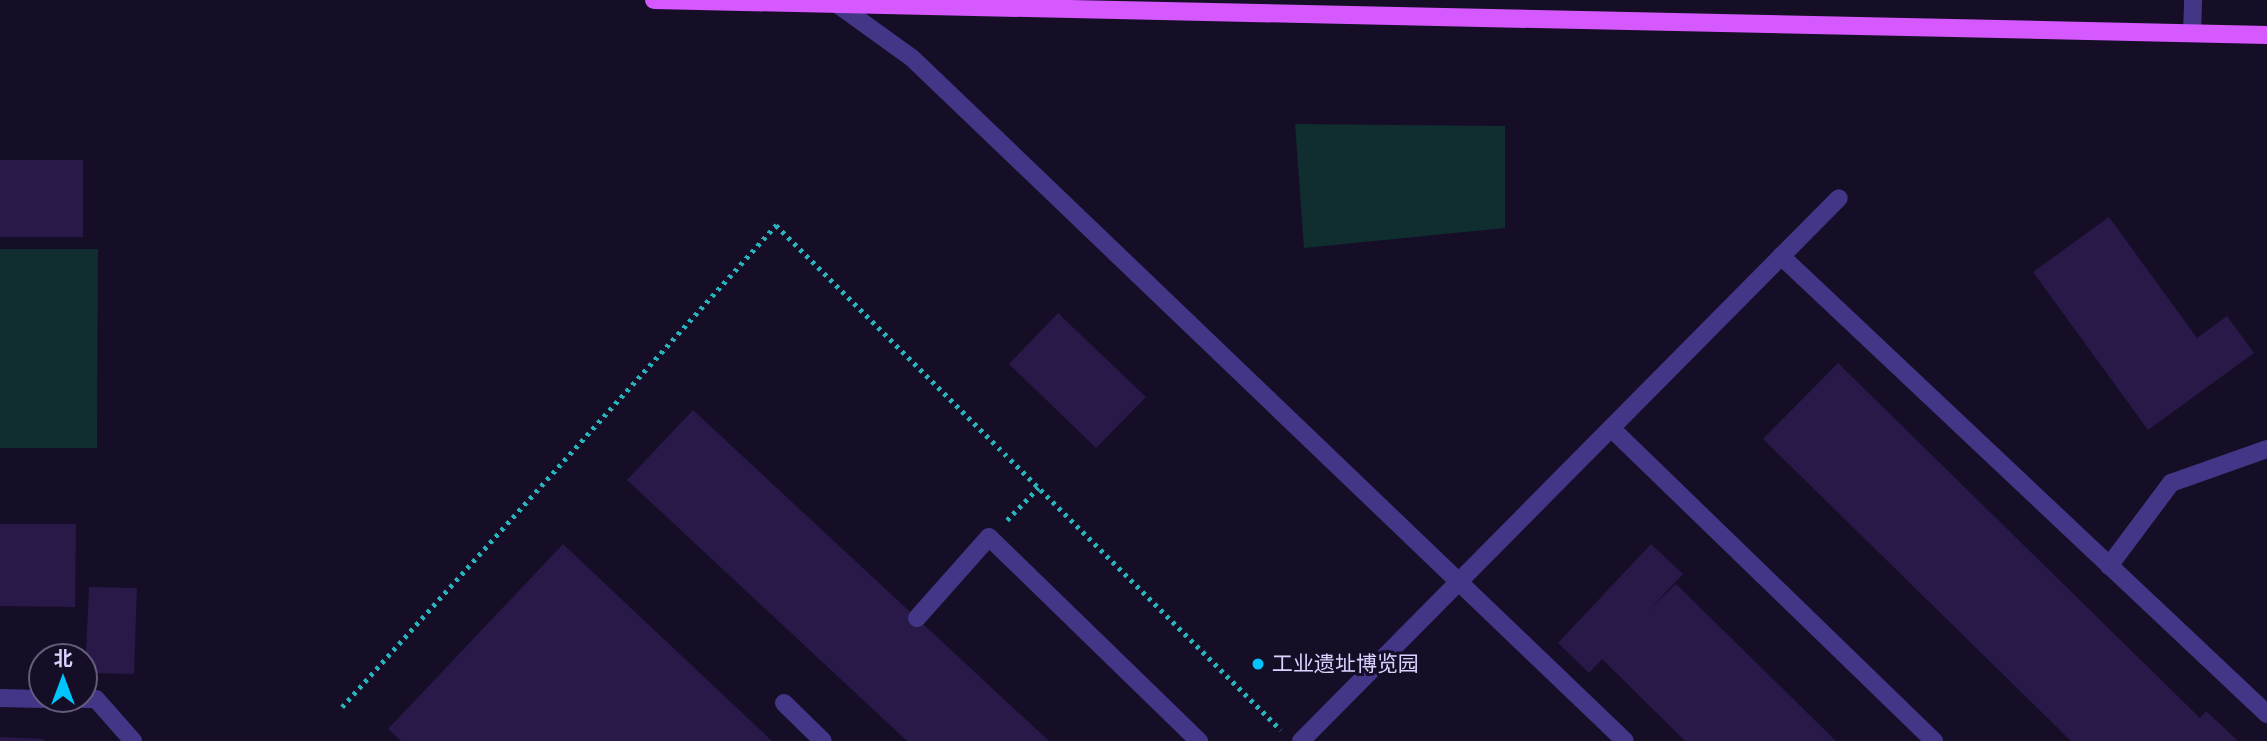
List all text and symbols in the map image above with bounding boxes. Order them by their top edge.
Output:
north arrow [28,643,98,713]
text: 北 [53,647,73,670]
place label: 工业遗址博览园 [1272,651,1419,677]
marker: 工业遗址博览园 [1250,656,1266,672]

